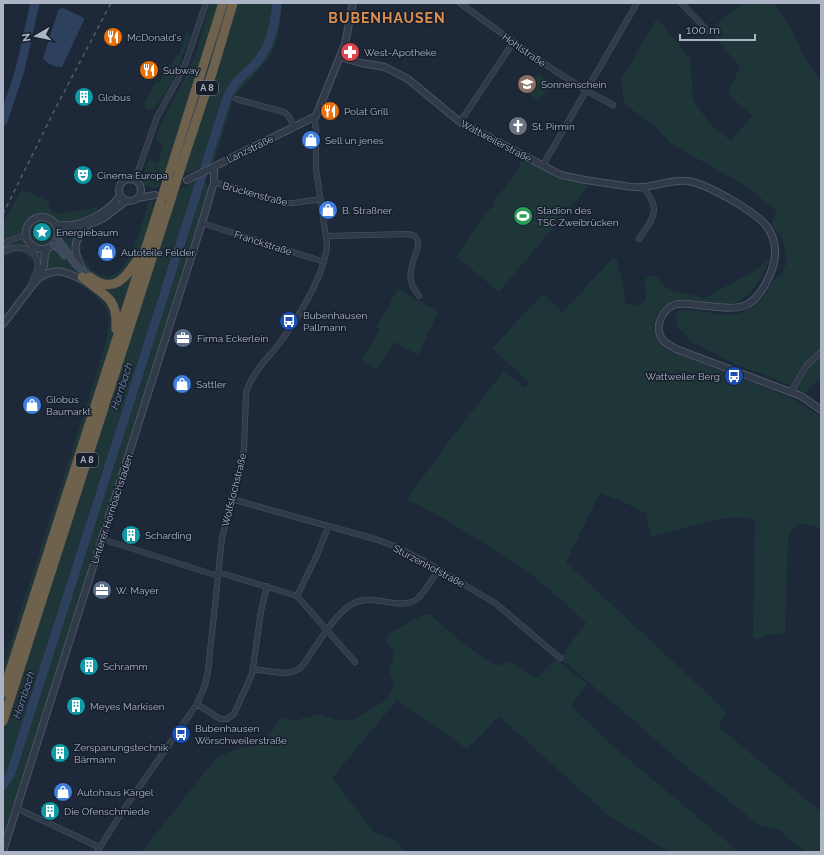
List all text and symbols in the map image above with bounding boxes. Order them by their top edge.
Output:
district label: BUBENHAUSEN [328,10,446,26]
north arrow [16,16,56,56]
scale bar [680,16,755,42]
text: 100 m [686,23,720,37]
restaurant icon: McDonald's [102,26,124,48]
street label: Hohlstraße [500,31,548,69]
text: N [20,32,34,43]
place label: McDonald's [127,32,181,43]
pharmacy icon: West-Apotheke [339,41,361,63]
place label: West-Apotheke [364,47,437,58]
restaurant icon: Subway [138,59,160,81]
place label: Subway [163,65,200,76]
school or university icon: Sonnenschein [516,73,538,95]
place label: Sonnenschein [541,79,607,90]
road number: A 8 [196,81,218,95]
building icon: Globus [73,86,95,108]
place label: Globus [98,92,131,103]
restaurant icon: Polat Grill [319,100,341,122]
place label: Polat Grill [344,106,389,117]
church icon: St. Pirmin [507,115,529,137]
street label: Wattweilerstraße [459,118,533,164]
place label: St. Pirmin [532,121,575,132]
shop icon: Sell un jenes [300,129,322,151]
street label: Lanzstraße [225,133,275,165]
place label: Sell un jenes [325,135,384,146]
theatre icon: Cinema Europa [72,164,94,186]
place label: Cinema Europa [97,170,168,181]
street label: Brückenstraße [221,180,289,208]
shop icon: B. Straßner [317,199,339,221]
place label: B. Straßner [342,205,393,216]
sports icon: Stadion des TSC Zweibrücken [512,205,534,227]
place label: Stadion des TSC Zweibrücken [537,205,619,228]
place icon: Energiebaum [31,221,53,243]
place label: Energiebaum [56,227,118,238]
street label: Franckstraße [233,229,293,257]
shop icon: Autoteile Felder [96,241,118,263]
place label: Autoteile Felder [121,247,195,258]
bus stop icon: Bubenhausen Pallmann [278,310,300,332]
place label: Bubenhausen Pallmann [303,310,367,333]
office icon: Firma Eckerlein [172,327,194,349]
place label: Firma Eckerlein [197,333,268,344]
water label: Hornbach [108,361,136,411]
bus stop icon: Wattweiler Berg [723,365,745,387]
place label: Wattweiler Berg [645,371,720,382]
shop icon: Sattler [171,373,193,395]
place label: Sattler [196,379,227,390]
shop icon: Globus Baumarkt [21,394,43,416]
place label: Globus Baumarkt [46,394,91,417]
street label: Wolfslochstraße [220,452,248,528]
road number: A 8 [76,453,98,467]
street label: Unterer Hornbachstaden [89,453,135,565]
building icon: Scharding [120,524,142,546]
place label: Scharding [145,530,192,541]
street label: Sturzenhofstraße [392,543,466,589]
office icon: W. Mayer [91,579,113,601]
place label: W. Mayer [116,585,159,596]
building icon: Schramm [78,655,100,677]
place label: Schramm [103,661,148,672]
water label: Hornbach [10,670,38,720]
building icon: Meyes Markisen [65,695,87,717]
place label: Meyes Markisen [90,701,165,712]
bus stop icon: Bubenhausen Wörschweilerstraße [170,723,192,745]
place label: Bubenhausen Wörschweilerstraße [195,723,287,746]
building icon: Zerspanungstechnik Bärmann [49,742,71,764]
place label: Zerspanungstechnik Bärmann [74,742,169,765]
shop icon: Autohaus Kärgel [52,781,74,803]
place label: Autohaus Kärgel [77,787,154,798]
building icon: Die Ofenschmiede [39,800,61,822]
place label: Die Ofenschmiede [64,806,150,817]

